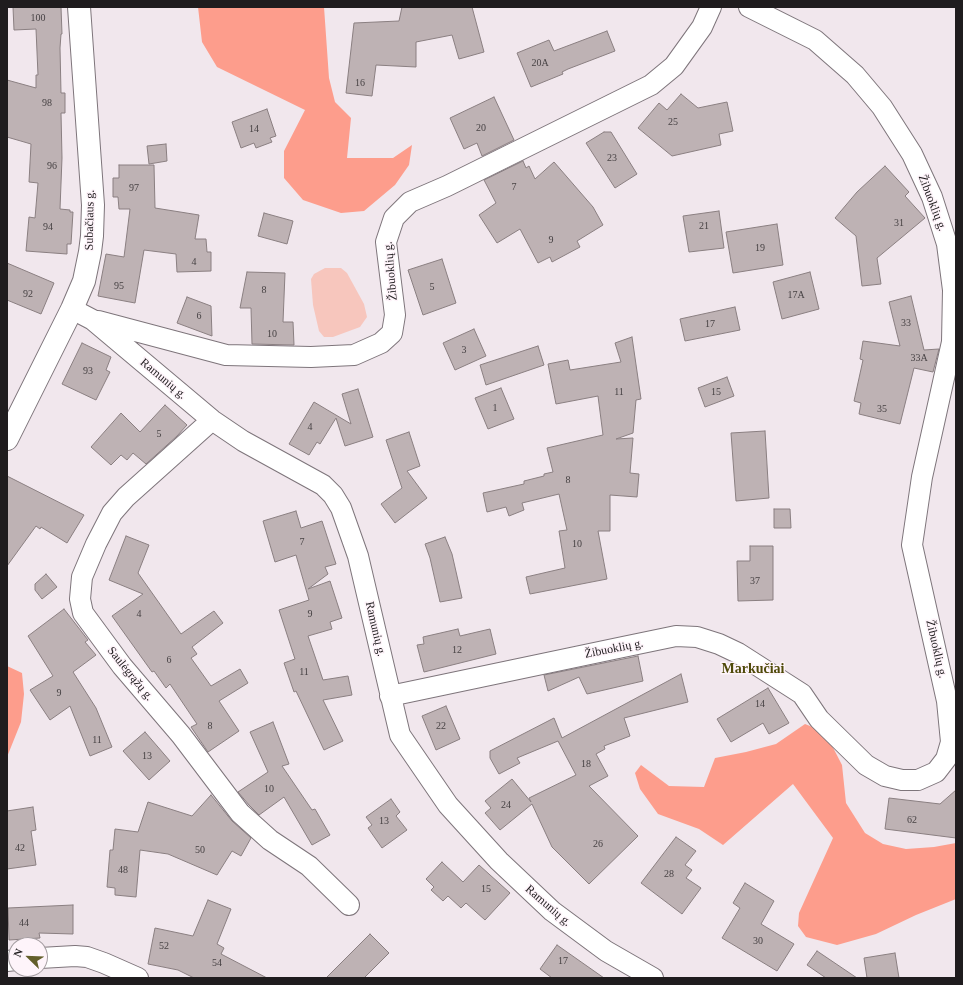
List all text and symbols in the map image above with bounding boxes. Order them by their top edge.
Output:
house number: 100 [30,12,46,24]
house number: 20A [531,57,549,69]
house number: 16 [355,77,365,89]
house number: 98 [42,97,52,109]
house number: 25 [668,116,678,128]
house number: 20 [476,122,486,134]
house number: 14 [249,123,259,135]
house number: 23 [607,152,617,164]
house number: 96 [47,160,57,172]
street label: Žibuoklių g. [915,173,949,233]
house number: 7 [512,181,516,193]
house number: 97 [129,182,139,194]
street label: Subačiaus g. [82,190,98,250]
house number: 31 [894,217,904,229]
house number: 21 [699,220,709,232]
house number: 94 [43,221,53,233]
house number: 9 [548,234,554,246]
street label: Žibuoklių g. [381,241,401,301]
house number: 19 [755,242,765,254]
house number: 4 [192,256,196,268]
house number: 95 [114,280,124,292]
house number: 5 [430,281,434,293]
house number: 8 [262,284,266,296]
house number: 92 [23,288,33,300]
house number: 17A [787,289,805,301]
house number: 6 [196,310,202,322]
house number: 33 [901,317,911,329]
house number: 17 [705,318,715,330]
house number: 10 [267,328,277,340]
house number: 3 [462,344,466,356]
house number: 33A [910,352,928,364]
street label: Ramunių g. [137,355,189,403]
house number: 93 [83,365,93,377]
house number: 11 [614,386,624,398]
house number: 15 [711,386,721,398]
house number: 1 [492,402,498,414]
house number: 35 [877,403,887,415]
house number: 4 [308,421,312,433]
house number: 5 [156,428,162,440]
house number: 8 [566,474,570,486]
house number: 7 [300,536,304,548]
house number: 10 [572,538,582,550]
house number: 37 [750,575,760,587]
street label: Ramunių g. [362,600,388,658]
house number: 4 [136,608,142,620]
house number: 9 [308,608,312,620]
street label: Žibuoklių g. [922,618,950,680]
street label: Žibuoklių g. [584,636,644,662]
street label: Saulėgrąžų g. [104,644,156,704]
house number: 12 [452,644,462,656]
house number: 6 [166,654,172,666]
district label: Markučiai [722,661,784,677]
house number: 11 [299,666,309,678]
house number: 9 [56,687,62,699]
house number: 14 [755,698,765,710]
house number: 8 [208,720,212,732]
house number: 22 [436,720,446,732]
house number: 11 [92,734,102,746]
house number: 13 [142,750,152,762]
house number: 18 [581,758,591,770]
house number: 10 [264,783,274,795]
house number: 24 [501,799,511,811]
house number: 62 [907,814,917,826]
house number: 13 [379,815,389,827]
house number: 26 [593,838,603,850]
house number: 42 [15,842,25,854]
house number: 50 [195,844,205,856]
house number: 48 [118,864,128,876]
house number: 28 [664,868,674,880]
street label: Ramunių g. [522,882,574,930]
house number: 15 [481,883,491,895]
house number: 44 [19,917,29,929]
house number: 30 [753,935,763,947]
north arrow [8,937,48,977]
house number: 52 [159,940,169,952]
text: N [11,947,25,959]
house number: 17 [558,955,568,967]
house number: 54 [212,957,222,969]

